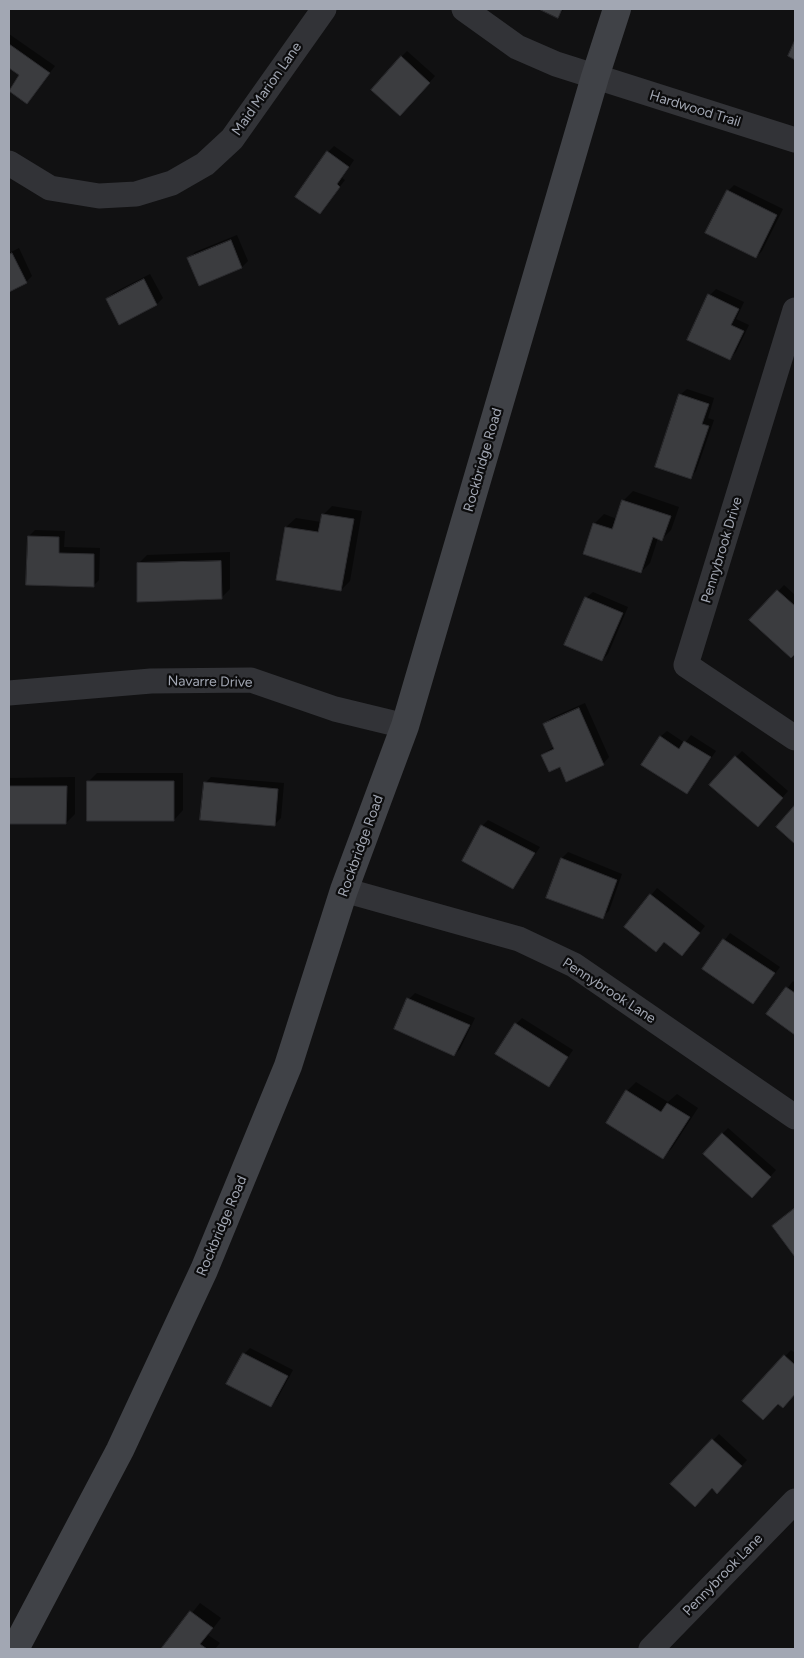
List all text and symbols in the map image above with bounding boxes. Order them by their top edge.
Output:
street label: Maid Marion Lane [229,39,305,139]
street label: Hardwood Trail [647,87,743,131]
street label: Rockbridge Road [460,406,506,514]
street label: Pennybrook Drive [698,495,746,605]
street label: Navarre Drive [167,673,253,691]
street label: Rockbridge Road [335,793,387,899]
street label: Pennybrook Lane [559,955,659,1027]
street label: Rockbridge Road [193,1173,251,1279]
street label: Pennybrook Lane [680,1530,766,1620]

